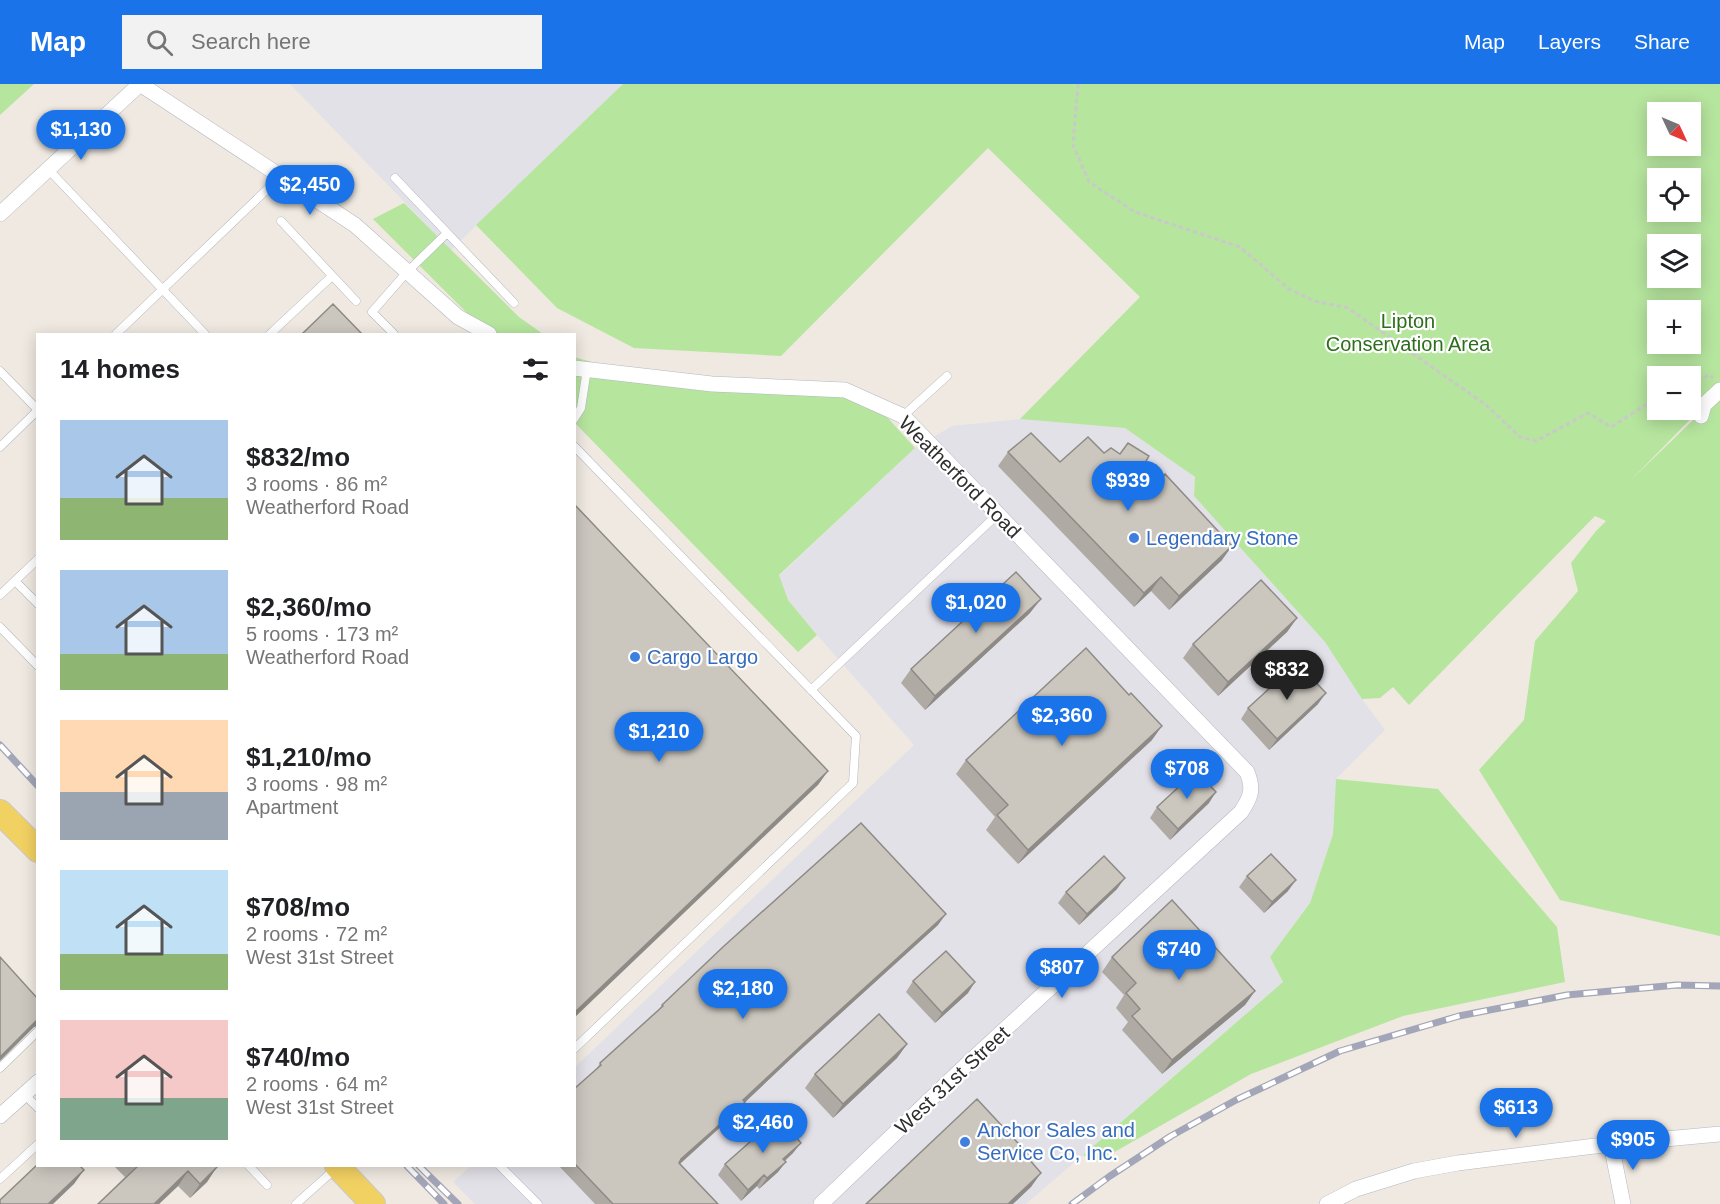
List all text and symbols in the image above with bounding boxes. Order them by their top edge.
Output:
search box [122,15,542,69]
text: Map [30,26,86,57]
icon: search [143,26,176,59]
text: Search here [191,29,311,54]
text: Map [1464,30,1505,53]
text: Layers [1538,30,1601,53]
text: Share [1634,30,1690,53]
north arrow [1647,102,1701,156]
map controls [1647,102,1701,420]
pin: $1,130 [32,110,130,161]
text: $1,130 [50,118,112,140]
pin: $2,450 [261,165,359,216]
button: locate [1647,168,1701,222]
text: $2,450 [279,173,341,195]
button: layers [1647,234,1701,288]
button: + [1647,300,1701,354]
park label: Lipton Conservation Area [1326,310,1491,355]
icon: filters [519,353,552,386]
text: 14 homes [60,354,180,384]
button: − [1647,366,1701,420]
street label: Weatherford Road [895,412,1025,542]
text: $832/mo [246,442,350,472]
icon: home [108,444,180,516]
pin: $939 [1092,461,1164,512]
text: $939 [1106,469,1150,491]
text: 3 rooms · 86 m² [246,473,387,495]
text: Weatherford Road [246,496,409,518]
place label: Legendary Stone [1146,527,1298,549]
marker: Legendary Stone [1127,531,1141,545]
pin: $1,020 [927,583,1025,634]
text: $1,020 [945,591,1007,613]
text: $2,360/mo [246,592,372,622]
icon: home [108,594,180,666]
text: 5 rooms · 173 m² [246,623,398,645]
text: Weatherford Road [246,646,409,668]
place label: Cargo Largo [647,646,758,668]
marker: Cargo Largo [628,650,642,664]
pin: $832 [1251,650,1323,701]
text: $832 [1265,658,1309,680]
pin: $2,360 [1013,696,1111,747]
text: $2,360 [1031,704,1093,726]
pin: $1,210 [610,712,708,763]
text: $1,210 [628,720,690,742]
text: $1,210/mo [246,742,372,772]
icon: home [108,744,180,816]
pin: $708 [1151,749,1223,800]
text: $708 [1165,757,1209,779]
text: 3 rooms · 98 m² [246,773,387,795]
text: Apartment [246,796,338,818]
text: $708/mo [246,892,350,922]
icon: home [108,894,180,966]
text: 2 rooms · 72 m² [246,923,387,945]
pin: $740 [1143,930,1215,981]
text: $740 [1157,938,1201,960]
text: West 31st Street [246,946,393,968]
pin: $807 [1026,948,1098,999]
text: $807 [1040,956,1084,978]
pin: $2,180 [694,969,792,1020]
text: $2,180 [712,977,774,999]
street label: West 31st Street [891,1021,1014,1138]
text: $740/mo [246,1042,350,1072]
icon: home [108,1044,180,1116]
text: 2 rooms · 64 m² [246,1073,387,1095]
pin: $613 [1480,1088,1552,1139]
text: West 31st Street [246,1096,393,1118]
text: $613 [1494,1096,1538,1118]
pin: $2,460 [714,1103,812,1154]
text: $2,460 [732,1111,794,1133]
place label: Anchor Sales and Service Co, Inc. [977,1119,1135,1164]
pin: $905 [1597,1120,1669,1171]
text: $905 [1611,1128,1655,1150]
marker: Anchor Sales and Service Co, Inc. [958,1135,972,1149]

